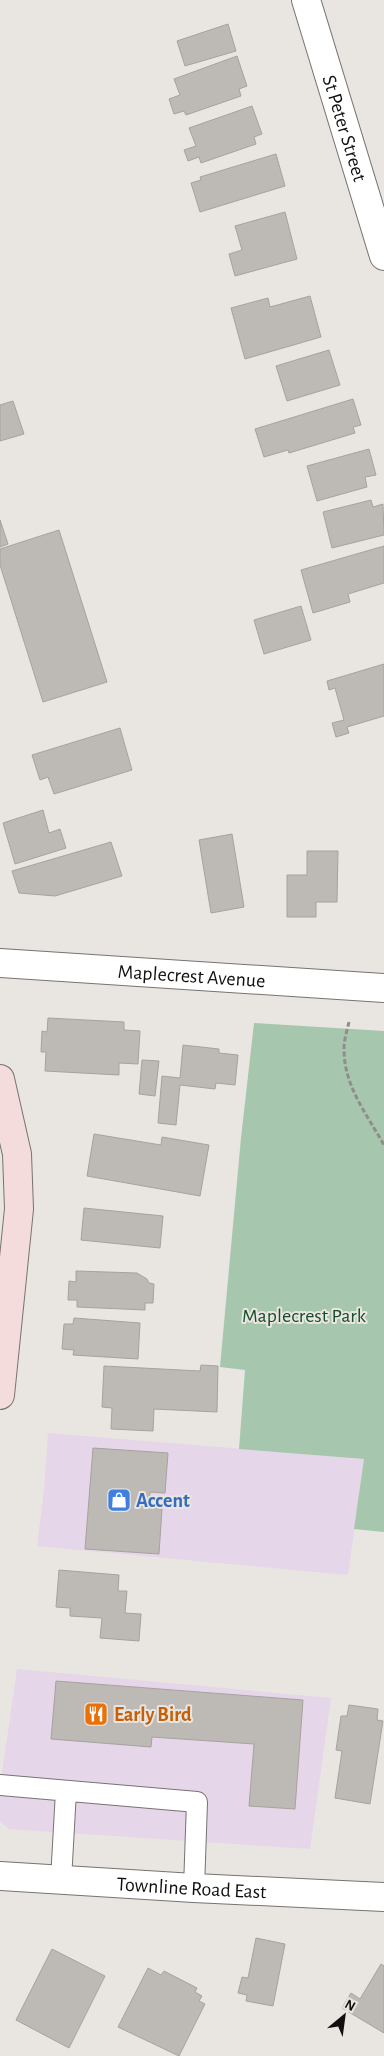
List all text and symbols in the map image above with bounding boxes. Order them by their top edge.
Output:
street label: St Peter Street [318,73,370,185]
street label: Maplecrest Avenue [117,962,266,991]
park label: Maplecrest Park [242,1306,366,1326]
shop icon: Accent [106,1487,132,1513]
place label: Accent [136,1491,190,1511]
restaurant icon: Early Bird [83,1701,109,1727]
place label: Early Bird [114,1705,192,1725]
street label: Townline Road East [116,1874,268,1902]
north arrow [319,1991,369,2041]
text: N [342,1997,357,2014]

